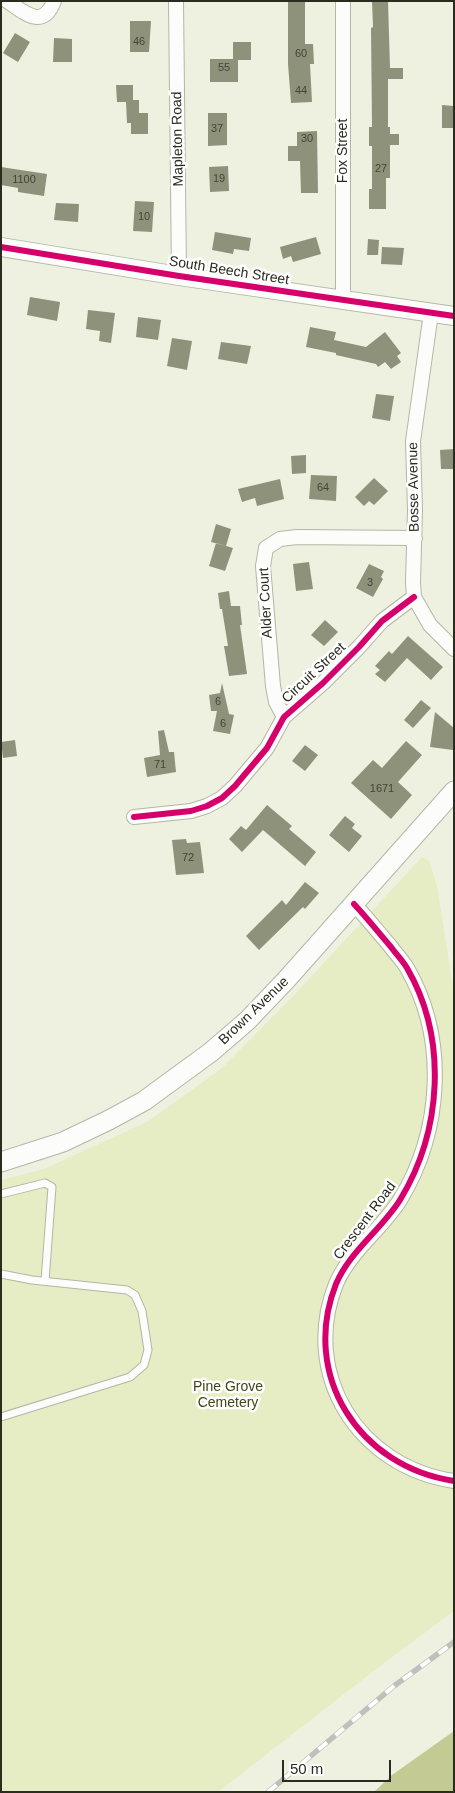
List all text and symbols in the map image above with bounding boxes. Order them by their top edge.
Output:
house number: 46 [133,35,145,49]
house number: 60 [295,47,307,61]
house number: 55 [218,61,230,75]
house number: 44 [295,84,307,98]
street label: Mapleton Road [169,91,187,187]
street label: Fox Street [335,119,351,183]
house number: 37 [211,122,223,136]
house number: 30 [301,132,313,146]
house number: 27 [375,162,387,176]
house number: 19 [213,172,225,186]
house number: 1100 [12,173,36,187]
house number: 10 [138,210,150,224]
street label: South Beech Street [168,253,290,289]
street label: Bosse Avenue [405,442,423,532]
house number: 64 [317,481,329,495]
street label: Alder Court [256,567,276,639]
house number: 3 [367,576,373,590]
street label: Circuit Street [279,639,349,707]
house number: 6 [215,695,221,709]
house number: 6 [220,717,226,731]
house number: 71 [154,758,166,772]
house number: 1671 [370,782,394,796]
house number: 72 [182,851,194,865]
street label: Brown Avenue [216,973,292,1049]
street label: Crescent Road [330,1179,400,1263]
park label: Pine Grove Cemetery [193,1379,263,1411]
scale bar [285,1750,394,1782]
text: 50 m [290,1760,323,1777]

